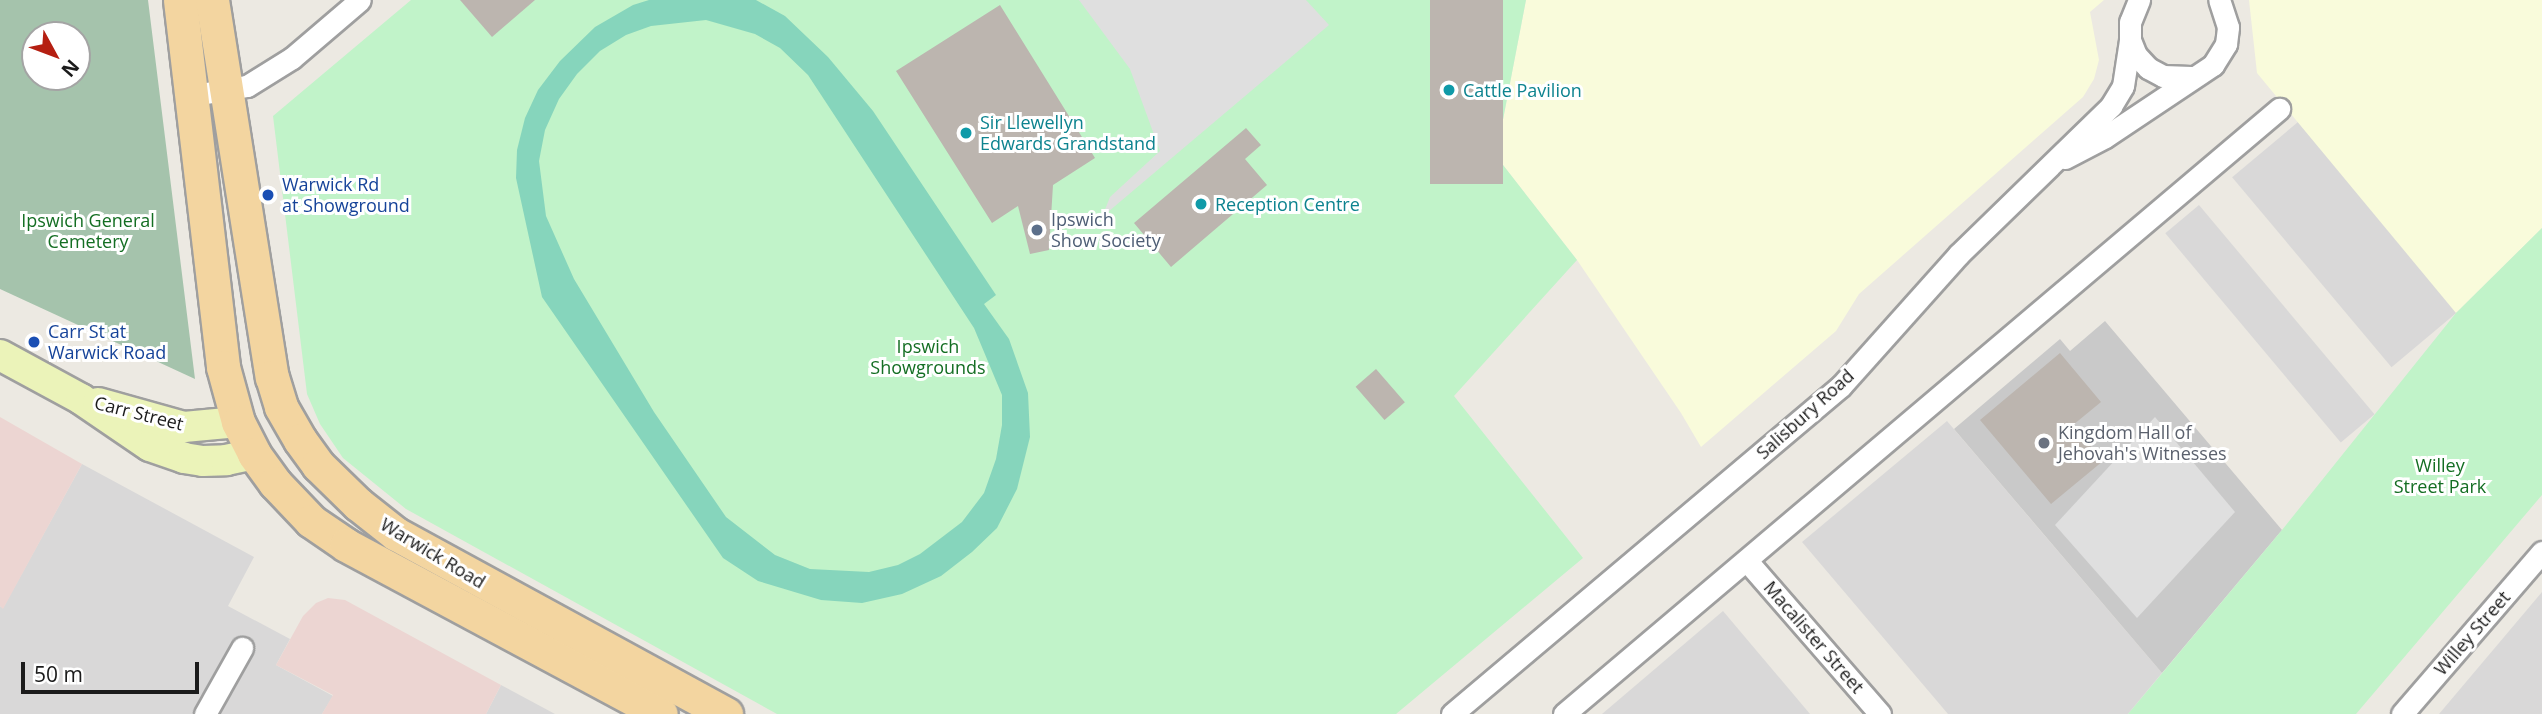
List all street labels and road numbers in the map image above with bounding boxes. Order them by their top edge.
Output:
street label: Salisbury Road [1752,365,1858,463]
street label: Carr Street [92,392,186,434]
street label: Warwick Road [377,513,489,593]
street label: Macalister Street [1759,577,1869,697]
street label: Willey Street [2430,587,2514,679]

